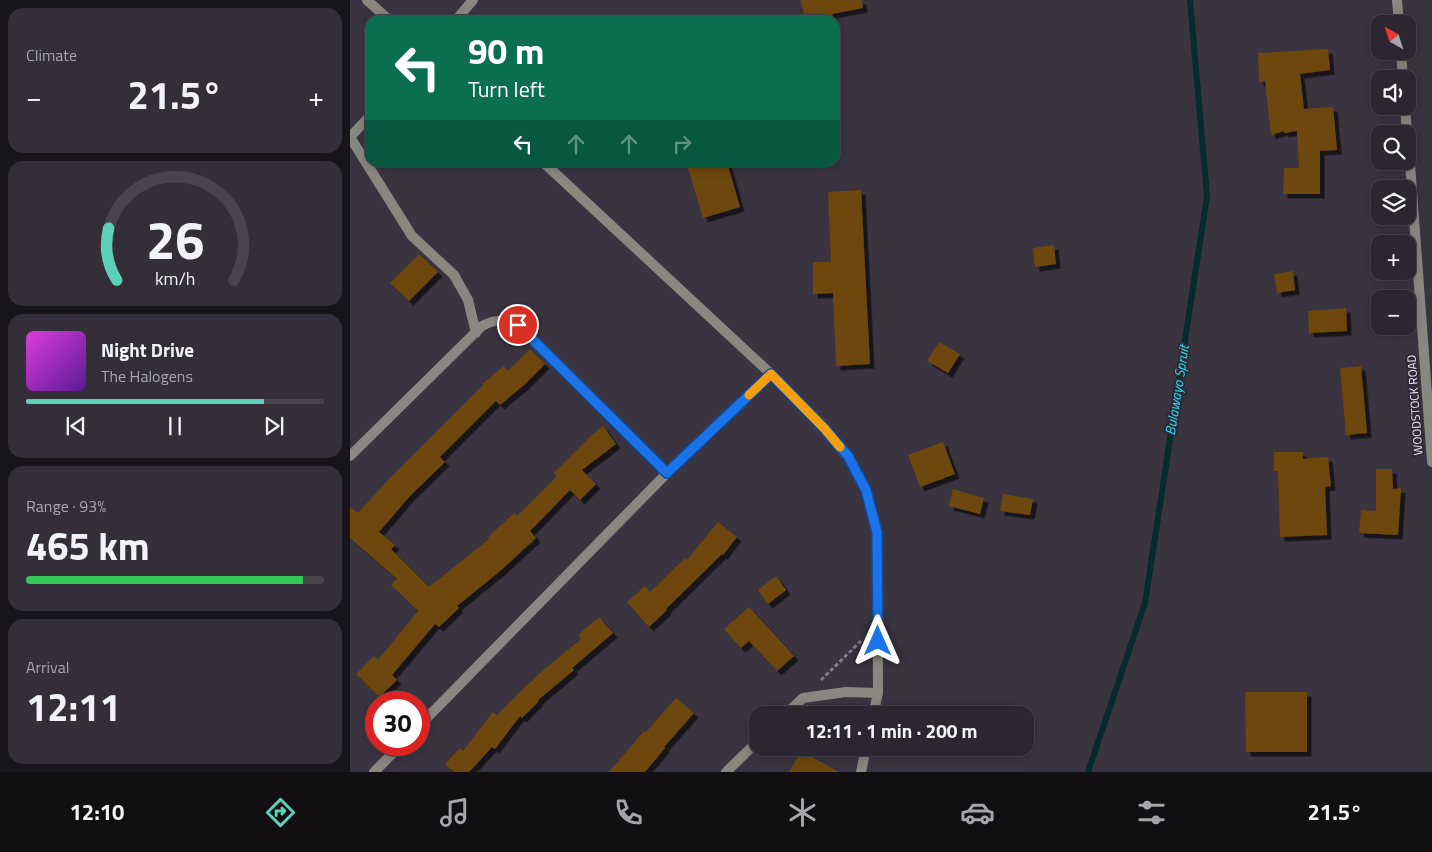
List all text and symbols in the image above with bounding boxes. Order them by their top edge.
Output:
north arrow [1371,15,1416,60]
map controls [1371,15,1416,335]
text: 90 m [468,24,544,78]
icon: left [385,35,450,100]
text: Climate [26,43,77,67]
text: 21.5° [128,66,222,124]
button: sound [1371,70,1416,115]
text: Turn left [468,72,545,106]
text: − [26,75,42,118]
text: + [308,75,324,118]
button: search [1371,125,1416,170]
icon: left [509,130,537,158]
icon: ahead [562,130,590,158]
icon: ahead [615,130,643,158]
icon: right [668,130,696,158]
button: layers [1371,180,1416,225]
text: 26 [146,200,204,279]
button: + [1371,235,1416,280]
text: km/h [155,265,195,292]
button: − [1371,290,1416,335]
pin [497,304,539,346]
icon: arrive [504,311,532,339]
text: Night Drive [101,335,194,364]
water label: Bulawayo Spruit [1159,342,1194,437]
street label: WOODSTOCK ROAD [1401,354,1427,456]
text: The Halogens [101,364,193,388]
icon: previous [62,412,90,440]
icon: pause [161,412,189,440]
icon: next [260,412,288,440]
text: Range · 93% [26,494,106,518]
text: 465 km [26,517,150,575]
position arrow [851,614,903,666]
text: Arrival [26,655,69,679]
text: 12:11 [26,678,121,736]
speed limit sign: 30 [365,691,430,756]
text: 12:11 · 1 min · 200 m [805,716,978,745]
text: 12:10 [70,795,124,829]
icon: directions [263,795,298,830]
icon: music [437,795,472,830]
icon: phone [611,795,646,830]
icon: climate [785,795,820,830]
icon: car [960,795,995,830]
icon: filters [1134,795,1169,830]
text: 21.5° [1308,795,1362,829]

